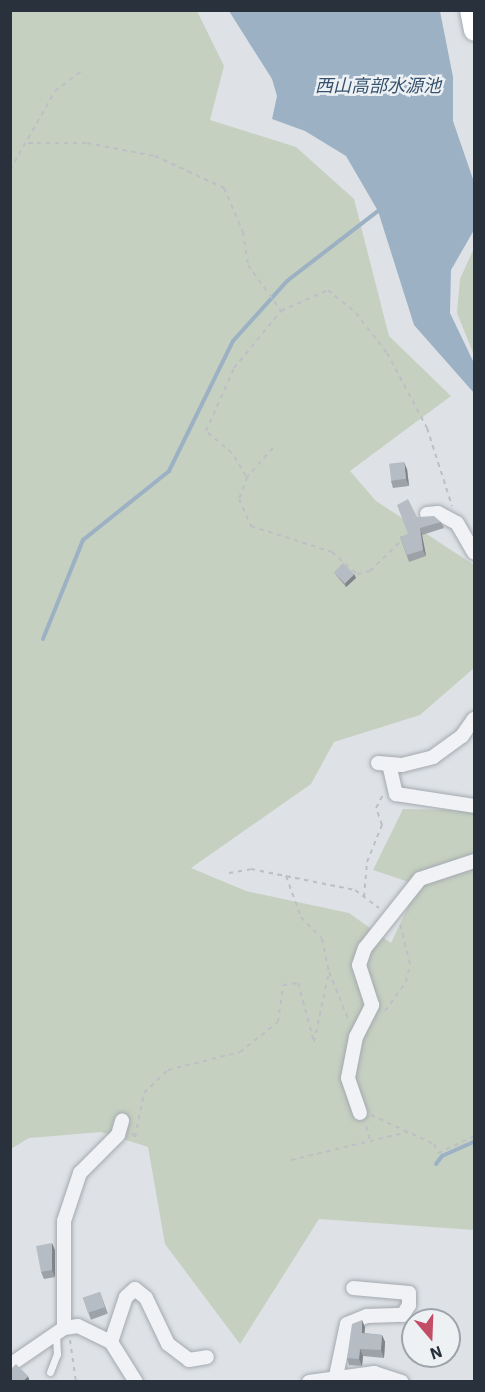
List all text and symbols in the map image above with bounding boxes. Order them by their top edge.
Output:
water label: 西山高部水源池 [315,75,441,97]
north arrow [401,1308,461,1368]
text: N [427,1342,445,1364]

